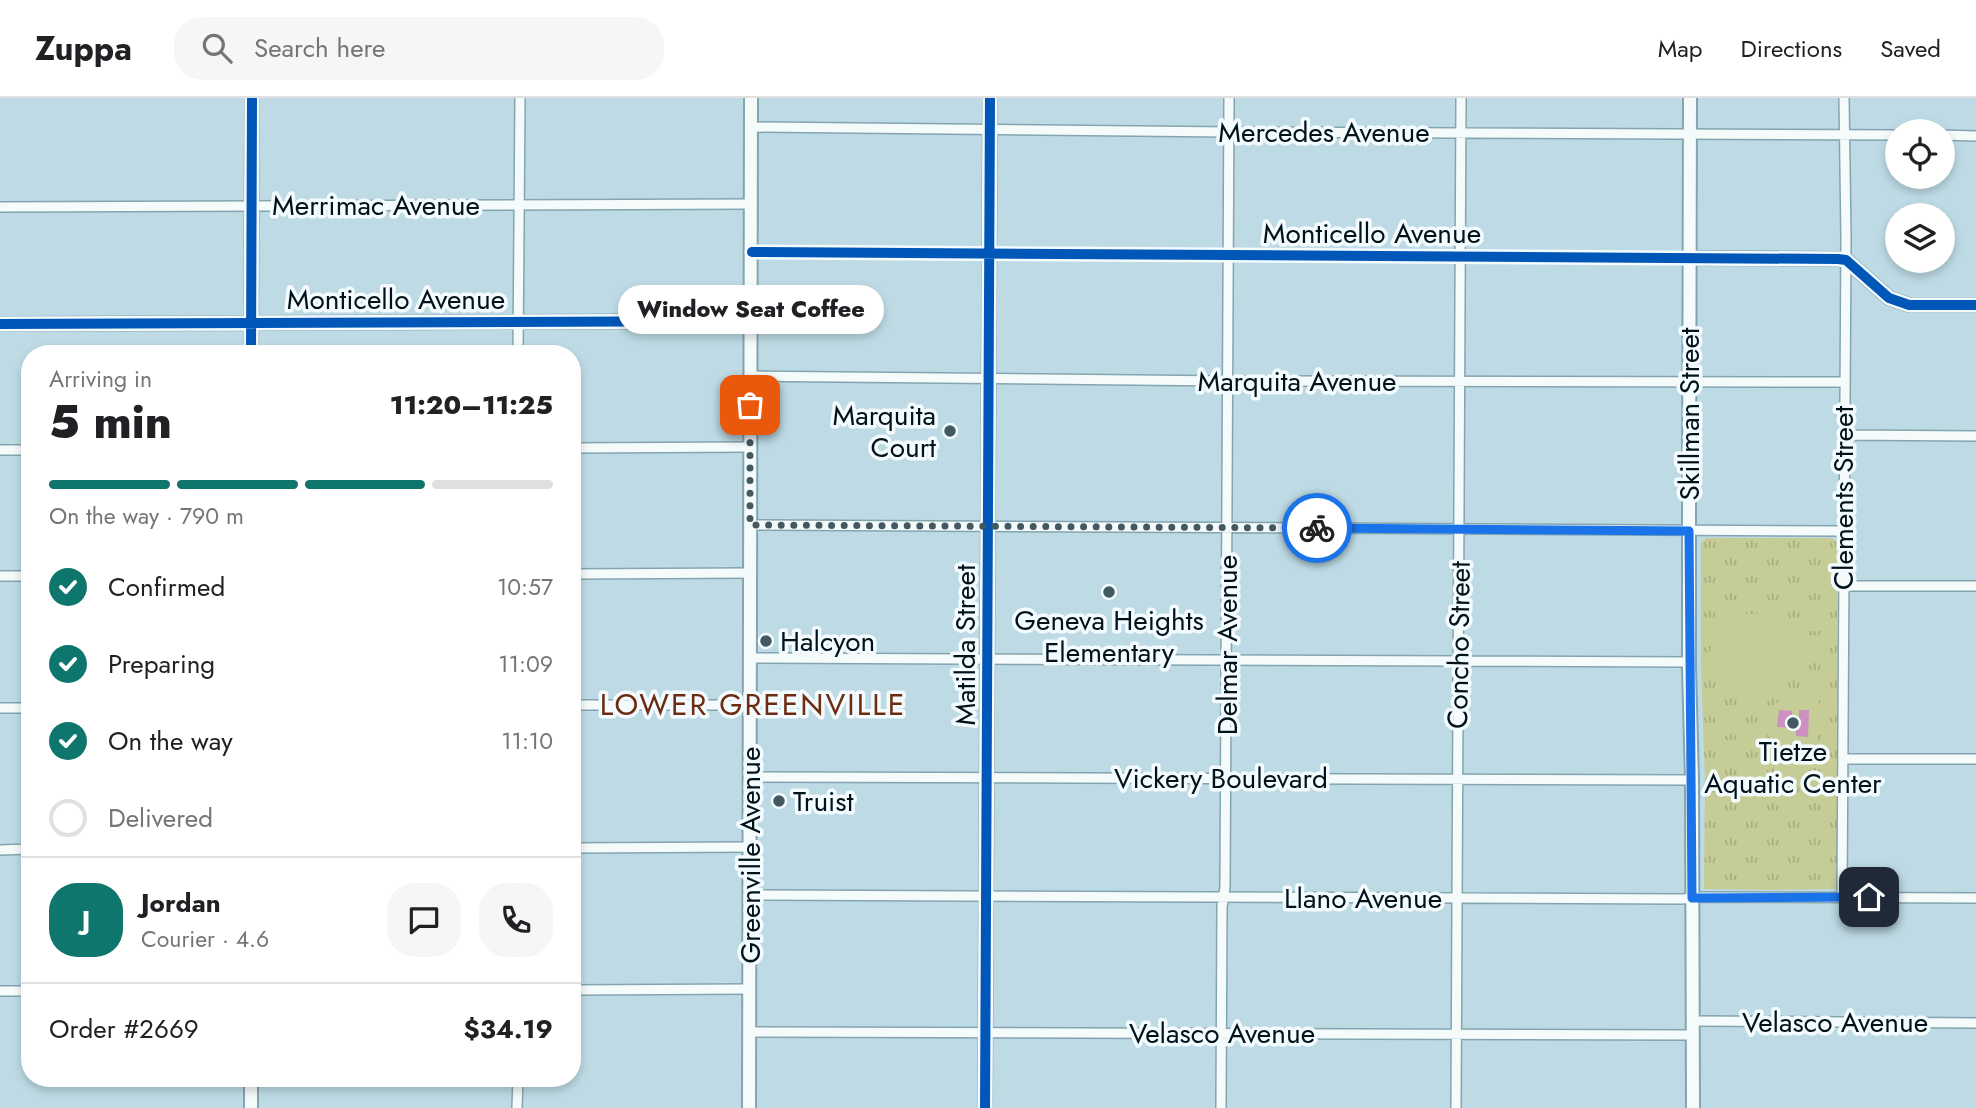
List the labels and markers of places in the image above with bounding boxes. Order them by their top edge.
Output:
callout: Window Seat Coffee [617,286,883,335]
pin [720,375,780,435]
place label: Marquita Court [833,395,936,468]
marker: Marquita Court [942,423,958,439]
marker: Geneva Heights Elementary [1101,584,1117,600]
place label: Geneva Heights Elementary [1014,600,1204,673]
place label: Halcyon [780,621,875,662]
marker: Halcyon [758,633,774,649]
marker: Tietze Aquatic Center [1785,715,1801,731]
place label: Tietze Aquatic Center [1704,731,1882,804]
place label: Truist [793,781,854,822]
marker: Truist [771,793,787,809]
pin [1839,867,1899,927]

